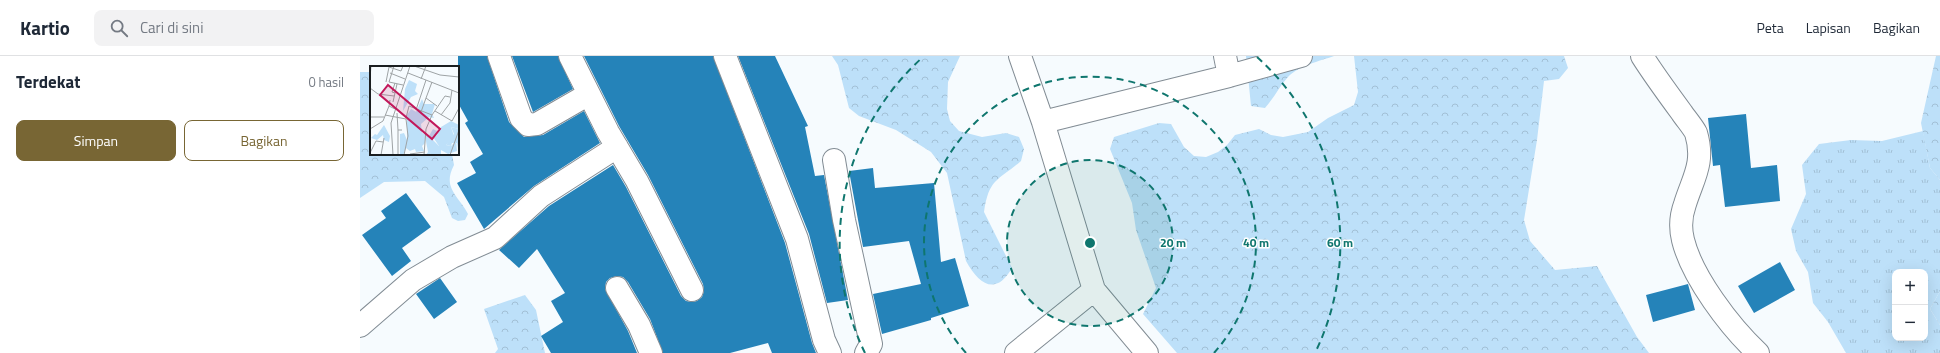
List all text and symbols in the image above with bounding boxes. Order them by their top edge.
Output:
search box [94,10,374,46]
text: Kartio [20,13,70,42]
text: Cari di sini [140,16,203,39]
icon: search [108,17,130,39]
text: Peta [1756,17,1784,38]
text: Lapisan [1806,17,1851,38]
text: Bagikan [1873,17,1920,38]
inset map [370,66,459,155]
text: Terdekat [16,69,80,95]
text: 0 hasil [308,72,344,92]
button: Simpan [16,120,176,161]
button: Bagikan [184,120,344,161]
text: 20 m [1160,233,1186,252]
text: 40 m [1243,233,1269,252]
text: 60 m [1327,233,1353,252]
centre of rings [1083,236,1097,250]
map controls [1892,269,1928,341]
button: + [1892,269,1928,305]
button: − [1892,305,1928,341]

